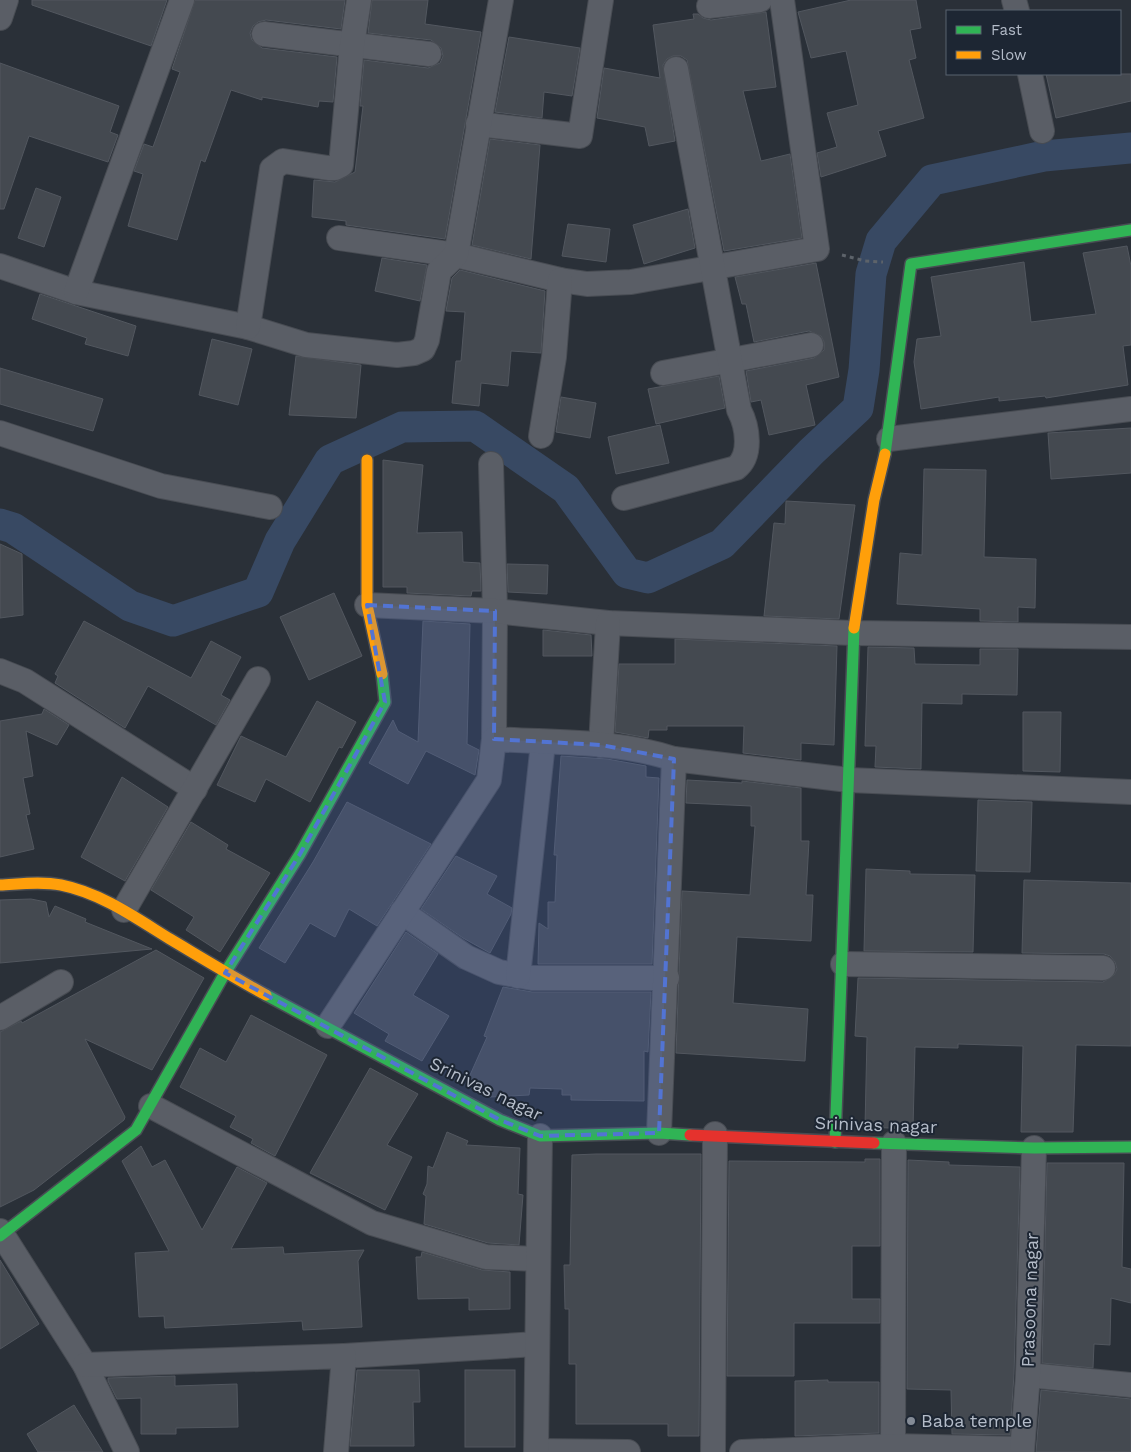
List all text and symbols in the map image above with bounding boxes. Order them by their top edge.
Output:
legend [946,10,1121,75]
text: Fast [991,21,1023,39]
text: Slow [991,46,1027,64]
street label: Srinivas nagar [426,1052,546,1125]
street label: Srinivas nagar [814,1112,938,1137]
street label: Prasoona nagar [1017,1232,1042,1368]
place label: Baba temple [921,1410,1032,1431]
marker: Baba temple [905,1415,917,1427]

